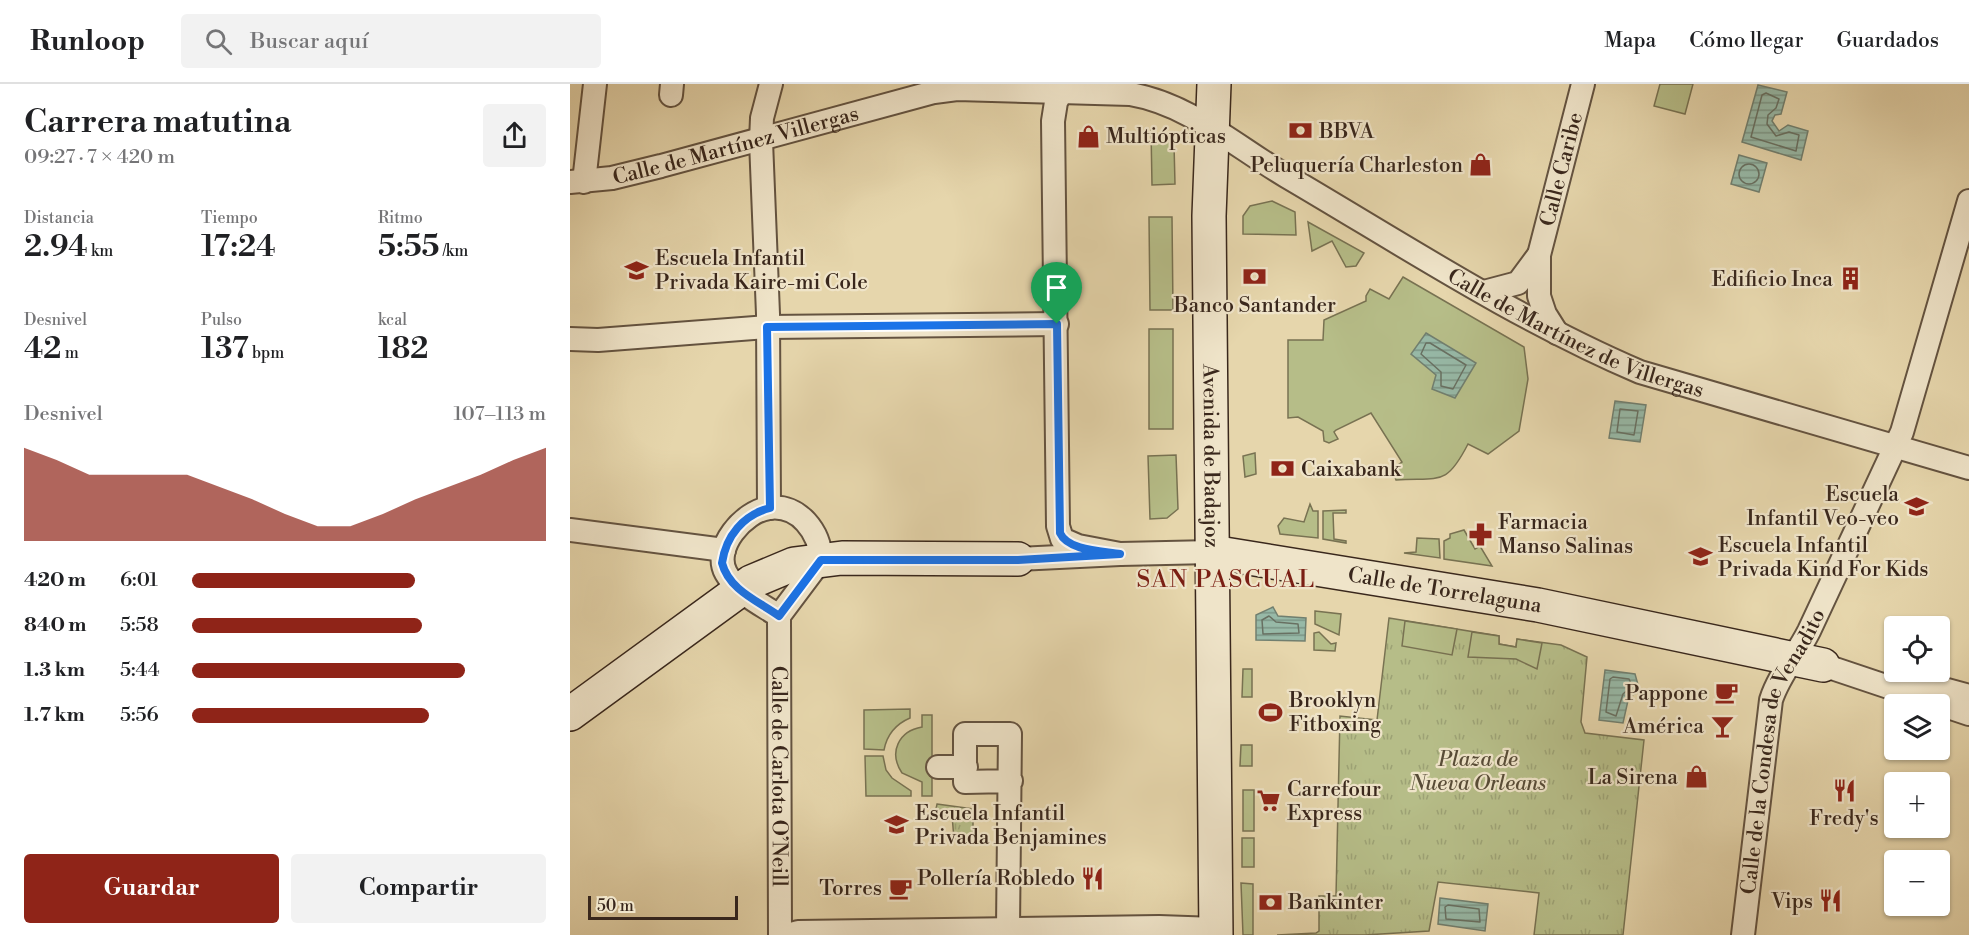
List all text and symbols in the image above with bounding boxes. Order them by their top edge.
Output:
search box [181,14,601,68]
text: Runloop [30,24,145,59]
icon: search [202,25,235,58]
text: Buscar aquí [250,28,369,55]
text: Mapa [1604,28,1656,54]
text: Cómo llegar [1689,28,1804,54]
text: Guardados [1837,28,1939,54]
street label: Calle de Martínez Villergas [610,101,862,191]
text: Carrera matutina [24,102,291,143]
button: share [483,104,546,167]
street label: Calle Caribe [1535,110,1589,229]
bank icon: BBVA [1288,118,1314,144]
place label: BBVA [1318,119,1375,145]
shop icon: Multiópticas [1075,123,1101,149]
place label: Multiópticas [1106,124,1226,150]
text: 09:27 · 7 × 420 m [24,145,175,170]
shop icon: Peluquería Charleston [1468,152,1494,178]
place label: Peluquería Charleston [1250,153,1463,179]
text: Distancia [24,208,94,228]
text: Tiempo [201,208,258,228]
text: Ritmo [378,208,423,228]
text: 2.94 [24,228,88,266]
text: 17:24 [201,228,276,266]
text: 5:55 [378,228,439,266]
text: km [88,241,113,261]
text: /km [439,241,468,261]
place label: Escuela Infantil Privada Kaire-mi Cole [655,246,868,296]
school or university icon: Escuela Infantil Privada Kaire-mi Cole [624,257,650,283]
pin [1031,262,1082,324]
street label: Calle de Martínez de Villergas [1443,263,1707,404]
bank icon: Banco Santander [1242,264,1268,290]
building icon: Edificio Inca [1838,266,1864,292]
place label: Edificio Inca [1711,267,1833,293]
icon: arrive [1040,271,1073,304]
place label: Banco Santander [1173,293,1336,319]
text: Desnivel [24,310,87,330]
text: Pulso [201,310,242,330]
text: kcal [378,310,407,330]
text: 42 [24,330,62,368]
text: 137 [201,330,249,368]
text: 182 [378,330,428,368]
text: m [62,343,79,363]
text: bpm [249,343,284,363]
street label: Avenida de Badajoz [1196,363,1224,548]
text: Desnivel [24,402,103,427]
text: 107–113 m [454,402,546,427]
bank icon: Caixabank [1270,456,1296,482]
place label: Caixabank [1301,457,1402,483]
place label: Escuela Infantil Veo-veo [1746,482,1899,532]
school or university icon: Escuela Infantil Veo-veo [1904,493,1930,519]
place label: Farmacia Manso Salinas [1498,510,1633,560]
pharmacy icon: Farmacia Manso Salinas [1467,521,1493,547]
place label: Escuela Infantil Privada Kind For Kids [1718,533,1929,583]
school or university icon: Escuela Infantil Privada Kind For Kids [1687,544,1713,570]
street label: Calle de Torrelaguna [1346,562,1544,619]
district label: SAN PASCUAL [1136,565,1316,595]
text: 420 m [24,568,86,593]
text: 6:01 [120,568,158,593]
street label: Calle de la Condesa de Venadito [1736,605,1831,896]
text: 840 m [24,613,86,638]
text: 5:58 [120,613,159,638]
map controls [1884,616,1950,916]
button: locate [1884,616,1950,682]
text: 1.3 km [24,658,85,683]
text: 5:44 [120,658,160,683]
street label: Calle de Carlota O’Neill [765,666,792,887]
cafe icon: Pappone [1713,680,1739,706]
place label: Pappone [1625,681,1708,707]
place label: Brooklyn Fitboxing [1288,688,1381,738]
button: layers [1884,694,1950,760]
sports icon: Brooklyn Fitboxing [1258,699,1284,725]
text: 1.7 km [24,703,85,728]
text: 5:56 [120,703,159,728]
bar icon: América [1709,713,1735,739]
place label: América [1622,714,1704,740]
park label: Plaza de Nueva Orleans [1409,747,1546,797]
shop icon: La Sirena [1683,764,1709,790]
place label: La Sirena [1588,765,1678,791]
button: + [1884,772,1950,838]
place label: Carrefour Express [1287,777,1381,827]
restaurant icon: Fredy's [1831,777,1857,803]
supermarket icon: Carrefour Express [1256,788,1282,814]
place label: Escuela Infantil Privada Benjamines [915,801,1107,851]
place label: Fredy's [1809,806,1879,832]
school or university icon: Escuela Infantil Privada Benjamines [884,812,910,838]
button: − [1884,850,1950,916]
button: Guardar [24,854,279,923]
button: Compartir [291,854,546,923]
restaurant icon: Pollería Robledo [1080,865,1106,891]
place label: Pollería Robledo [917,866,1075,892]
cafe icon: Torres [887,875,913,901]
place label: Torres [819,876,882,902]
restaurant icon: Vips [1818,888,1844,914]
bank icon: Bankinter [1257,889,1283,915]
place label: Vips [1770,889,1813,915]
place label: Bankinter [1287,890,1383,916]
scale bar [588,893,738,920]
text: 50 m [597,896,634,916]

